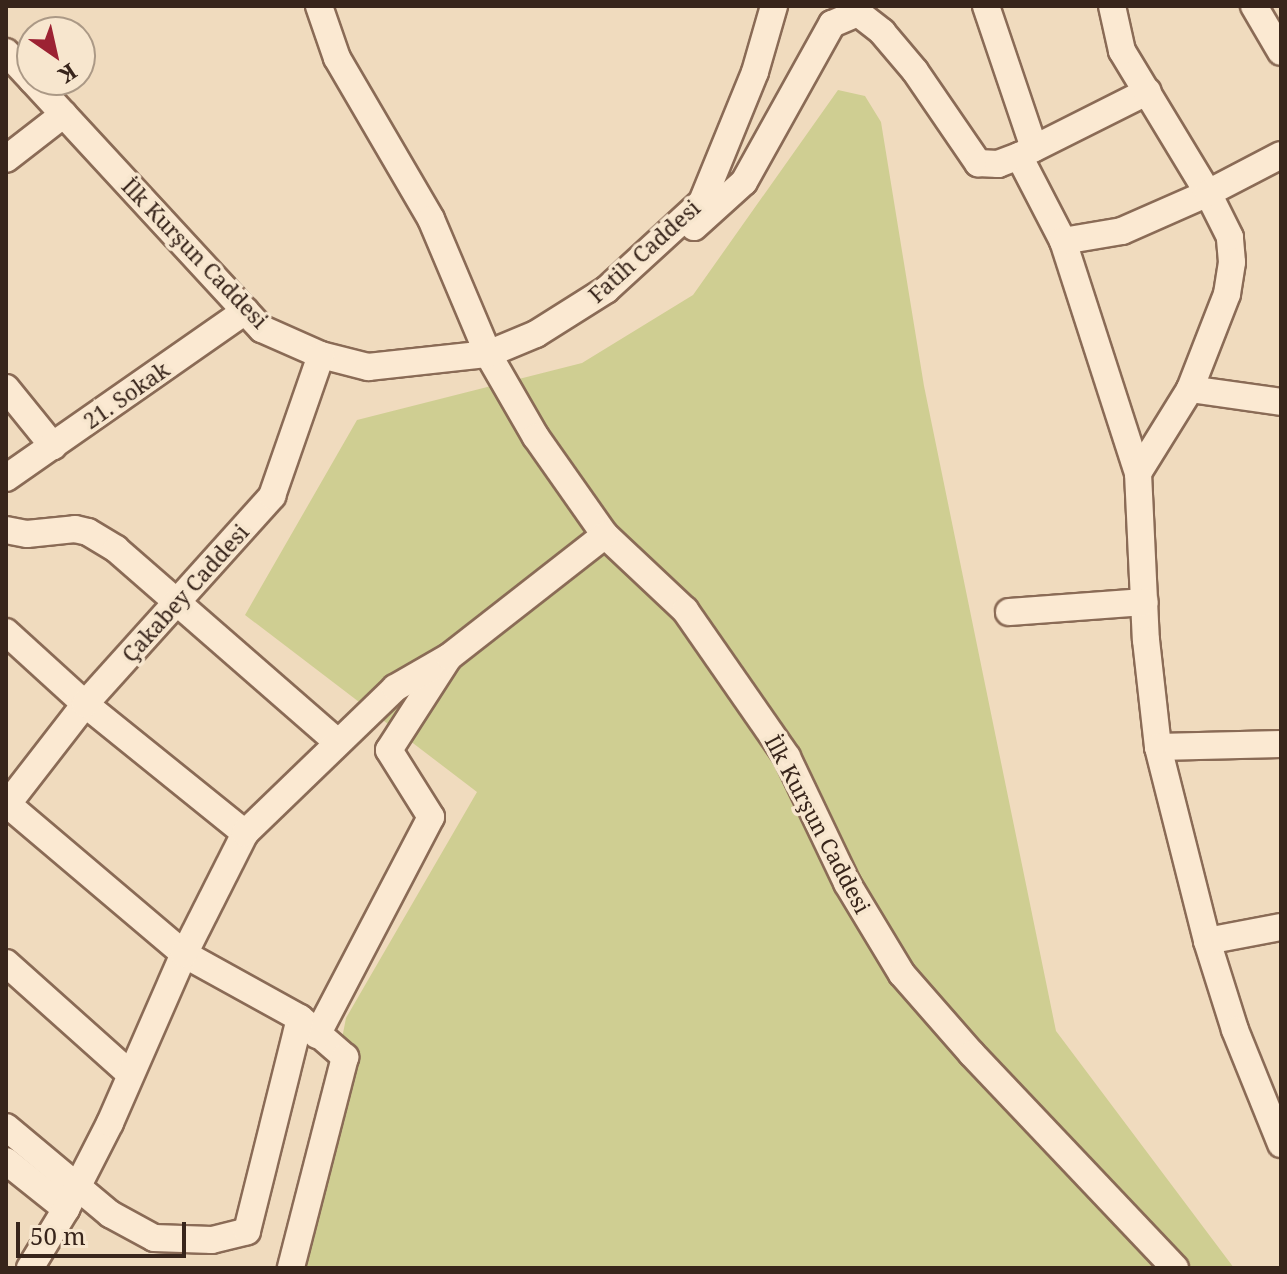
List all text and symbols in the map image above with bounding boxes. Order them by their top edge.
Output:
north arrow [16,16,96,96]
text: K [53,57,83,91]
street label: İlk Kurşun Caddesi [117,173,273,333]
street label: Fatih Caddesi [583,194,705,308]
street label: 21. Sokak [78,356,174,434]
street label: Çakabey Caddesi [116,519,254,667]
street label: İlk Kurşun Caddesi [760,730,876,918]
scale bar [20,1206,190,1256]
text: 50 m [30,1219,86,1252]

